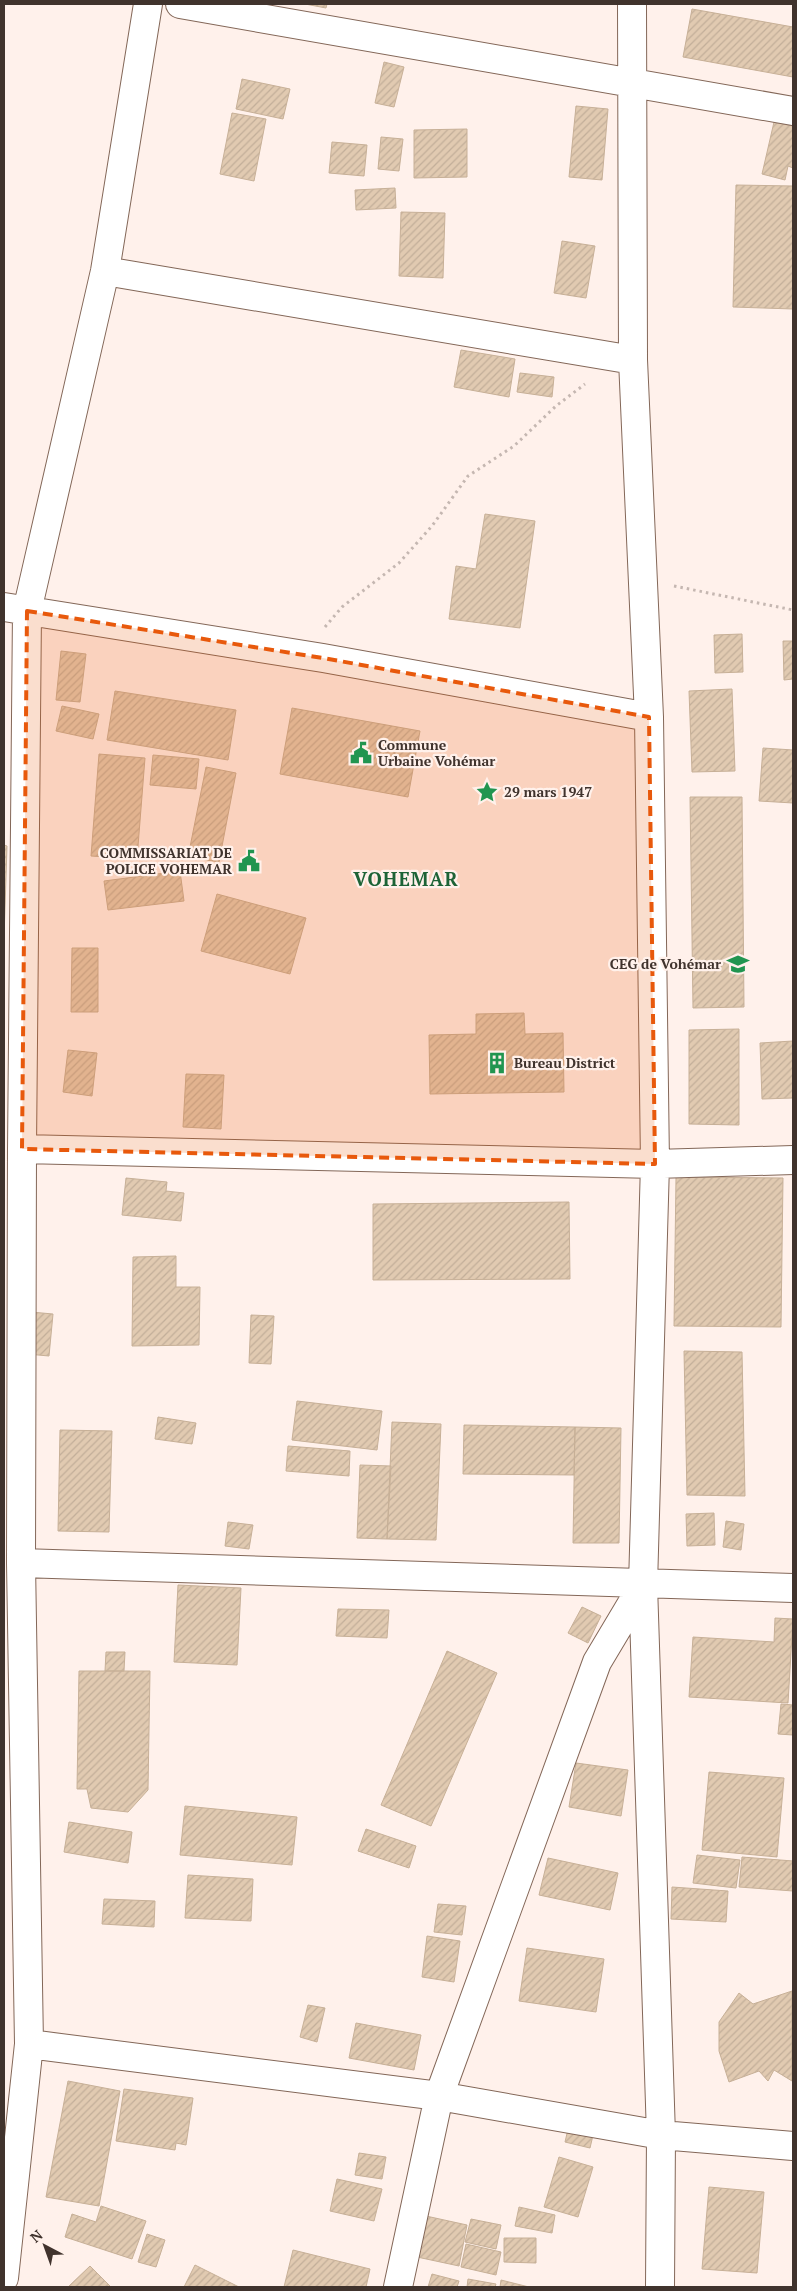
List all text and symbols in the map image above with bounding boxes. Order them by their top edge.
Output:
place label: Commune Urbaine Vohémar [378,735,495,770]
public building icon: Commune Urbaine Vohémar [348,740,374,766]
place icon: 29 mars 1947 [474,779,500,805]
place label: 29 mars 1947 [504,782,592,801]
place label: COMMISSARIAT DE POLICE VOHEMAR [100,843,232,878]
public building icon: COMMISSARIAT DE POLICE VOHEMAR [236,848,262,874]
district label: VOHEMAR [353,866,459,891]
school or university icon: CEG de Vohémar [725,951,751,977]
place label: CEG de Vohémar [610,954,721,973]
building icon: Bureau District [484,1050,510,1076]
place label: Bureau District [514,1053,616,1072]
north arrow [20,2221,70,2271]
text: N [26,2225,47,2246]

